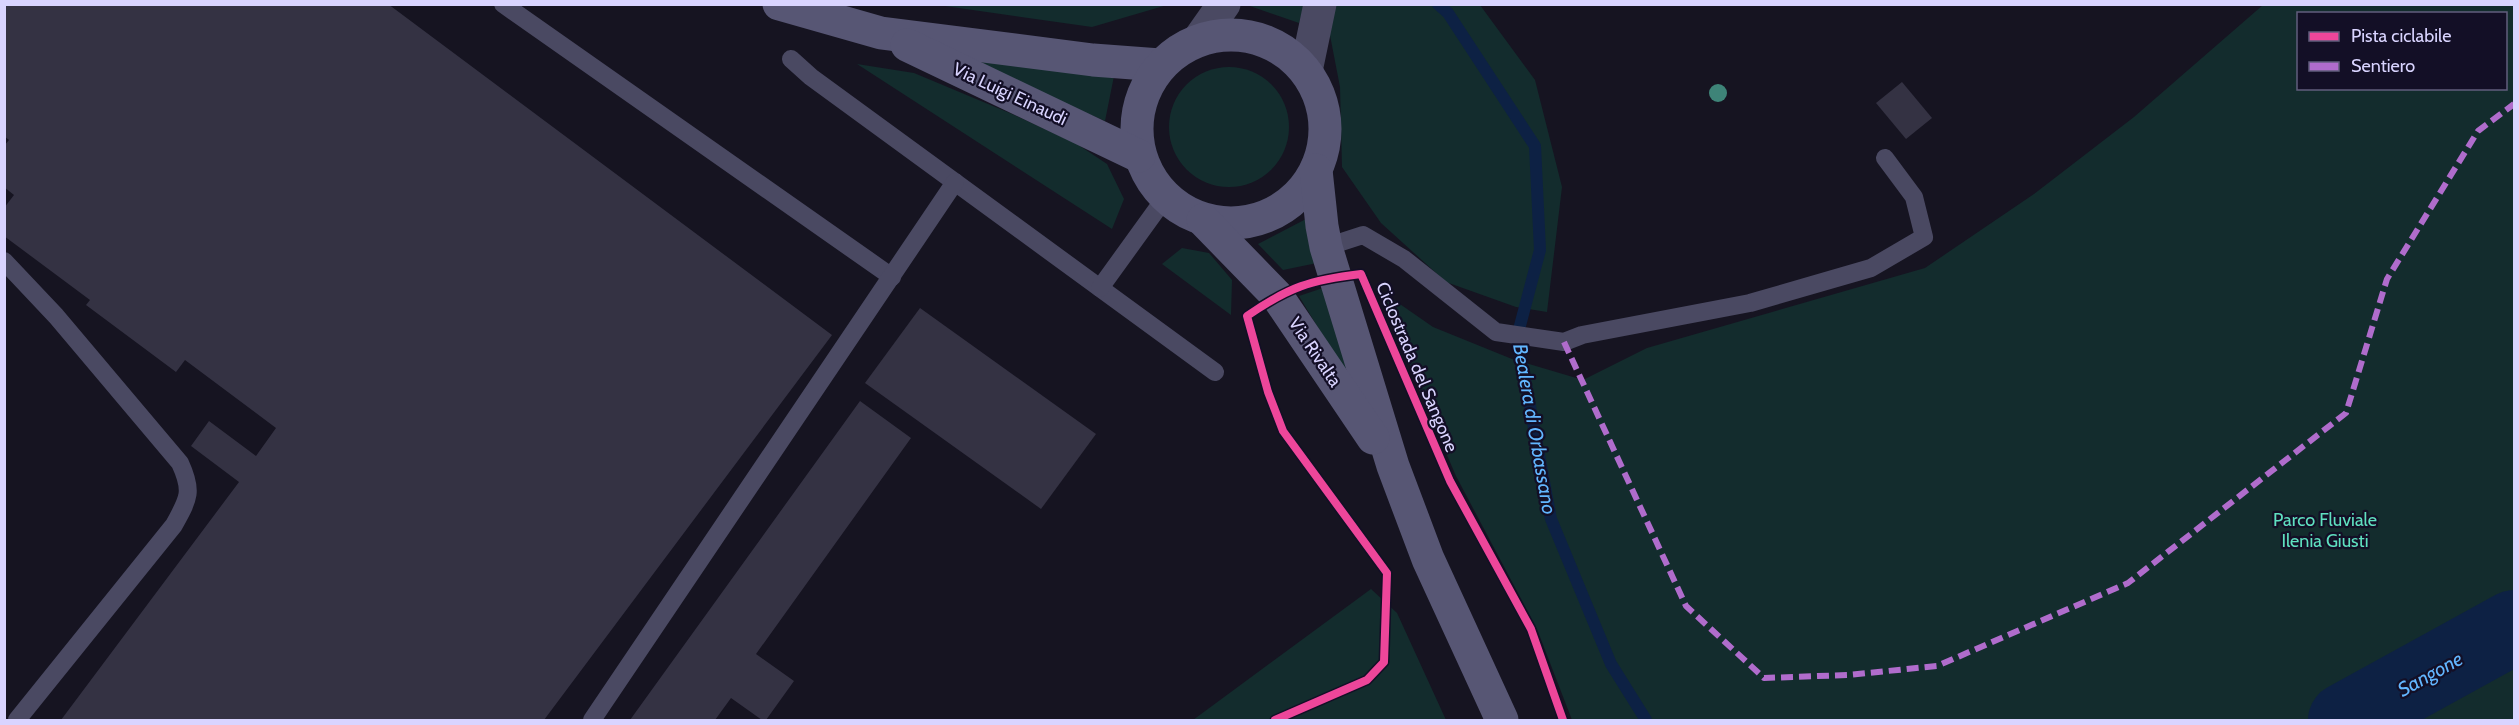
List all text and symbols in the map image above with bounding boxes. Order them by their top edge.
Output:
legend [2297,12,2507,90]
text: Pista ciclabile [2351,25,2451,47]
text: Sentiero [2351,55,2415,77]
street label: Via Luigi Einaudi [949,58,1071,130]
street label: Ciclostrada del Sangone [1371,278,1463,456]
street label: Via Rivalta [1284,313,1346,391]
water label: Bealera di Orbassano [1508,342,1562,516]
park label: Parco Fluviale Ilenia Giusti [2273,509,2377,552]
water label: Sangone [2393,646,2467,702]

